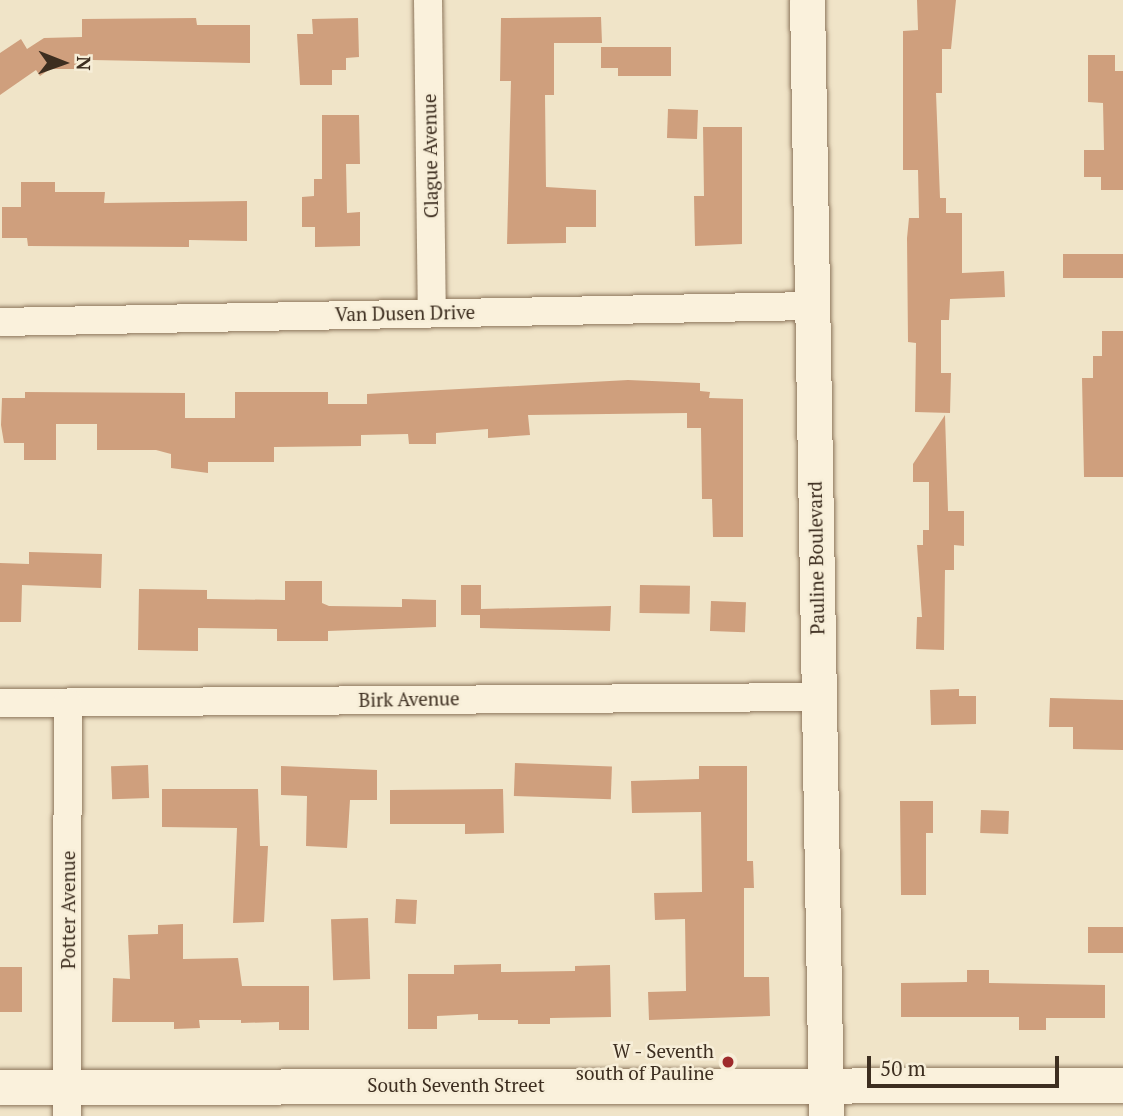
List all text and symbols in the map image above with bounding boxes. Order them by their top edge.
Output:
north arrow [28,28,98,98]
text: N [72,56,97,71]
street label: Clague Avenue [418,93,442,219]
street label: Van Dusen Drive [335,300,475,326]
street label: Pauline Boulevard [803,481,829,635]
street label: Birk Avenue [358,687,460,711]
street label: Potter Avenue [57,851,79,969]
place label: W - Seventh south of Pauline [576,1040,714,1084]
scale bar [871,1042,1064,1086]
marker: W - Seventh south of Pauline [720,1054,736,1070]
text: 50 m [880,1054,926,1082]
street label: South Seventh Street [367,1074,545,1096]

